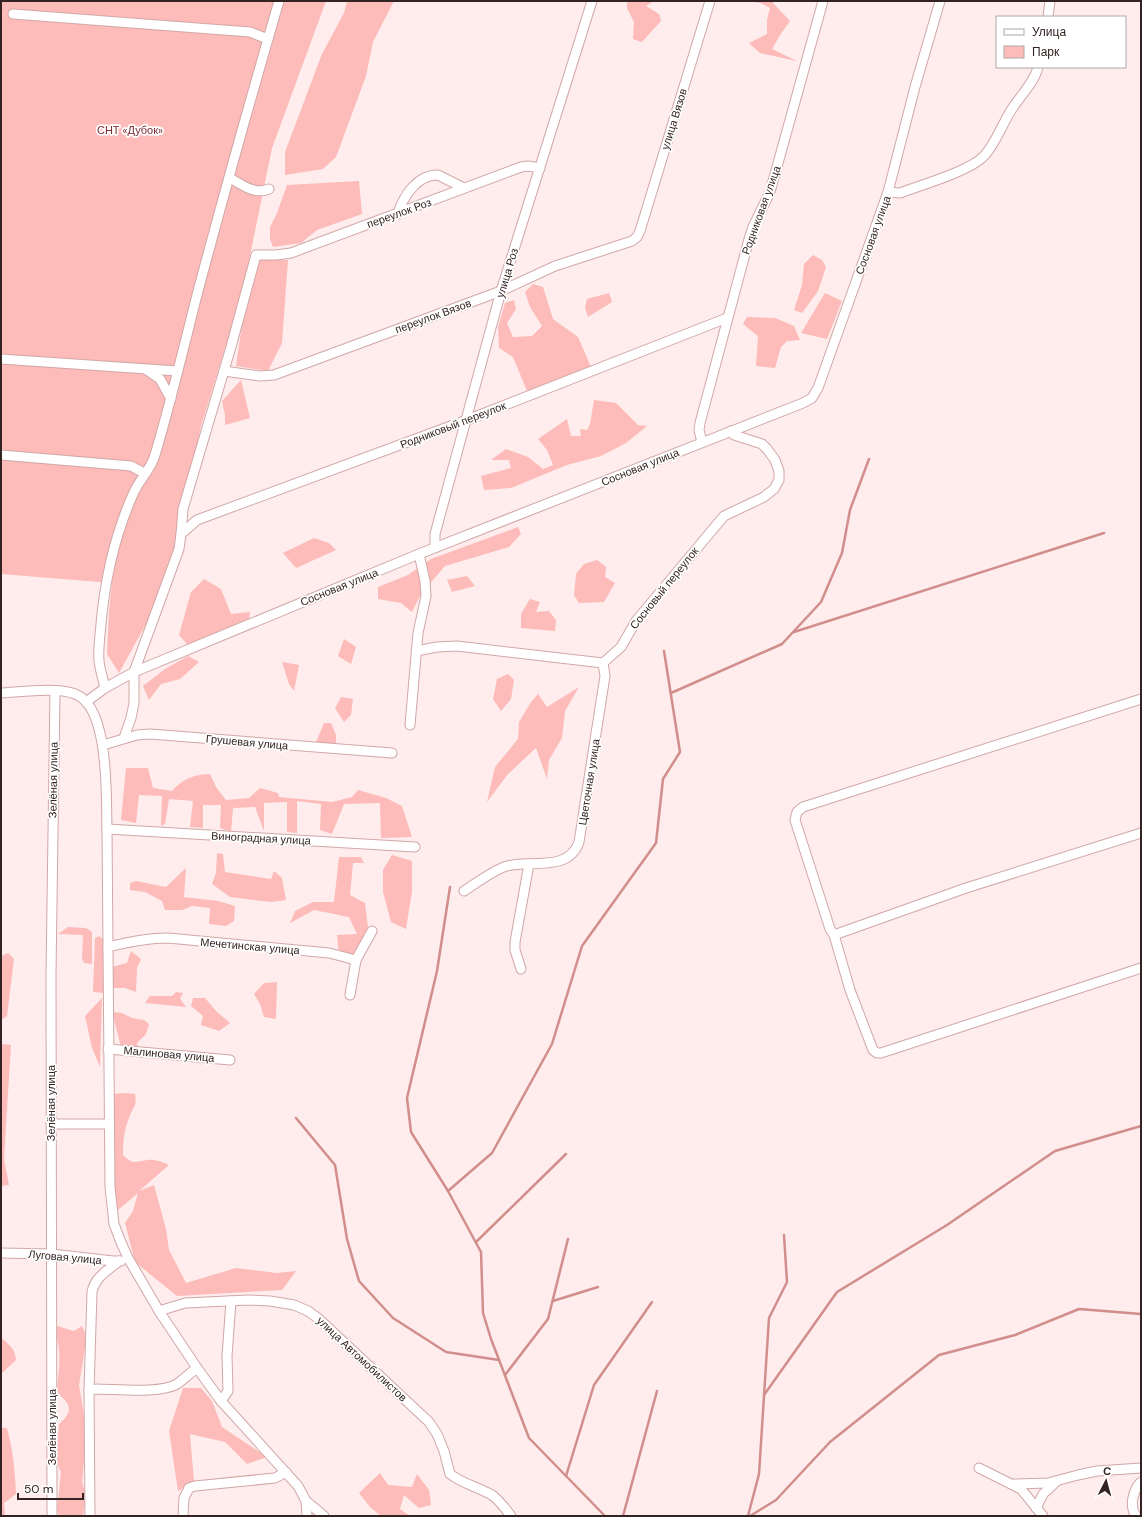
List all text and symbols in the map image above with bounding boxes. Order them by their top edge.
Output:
legend [996,16,1126,68]
text: Улица [1032,24,1066,40]
text: Парк [1032,44,1060,60]
street label: улица Вязов [658,87,690,151]
park label: СНТ «Дубок» [97,123,163,137]
street label: Родниковая улица [738,163,784,256]
street label: Сосновая улица [852,193,894,276]
street label: переулок Роз [365,195,433,231]
street label: улица Роз [493,247,521,299]
street label: переулок Вязов [393,296,473,336]
street label: Родниковый переулок [398,398,508,452]
street label: Сосновая улица [599,445,682,489]
street label: Сосновый переулок [627,544,701,632]
street label: Сосновая улица [298,565,381,609]
street label: Грушевая улица [205,731,290,753]
street label: Цветочная улица [575,737,603,826]
street label: Зелёная улица [45,741,61,818]
street label: Виноградная улица [211,828,312,848]
street label: Мечетинская улица [200,935,301,957]
street label: Малиновая улица [123,1043,216,1065]
street label: Зелёная улица [44,1064,58,1141]
street label: Луговая улица [28,1247,103,1267]
street label: улица Автомобилистов [314,1314,410,1405]
street label: Зелёная улица [45,1388,59,1465]
north arrow [1086,1461,1126,1501]
text: С [1102,1464,1112,1478]
scale bar [18,1475,83,1501]
text: 50 m [24,1481,53,1497]

